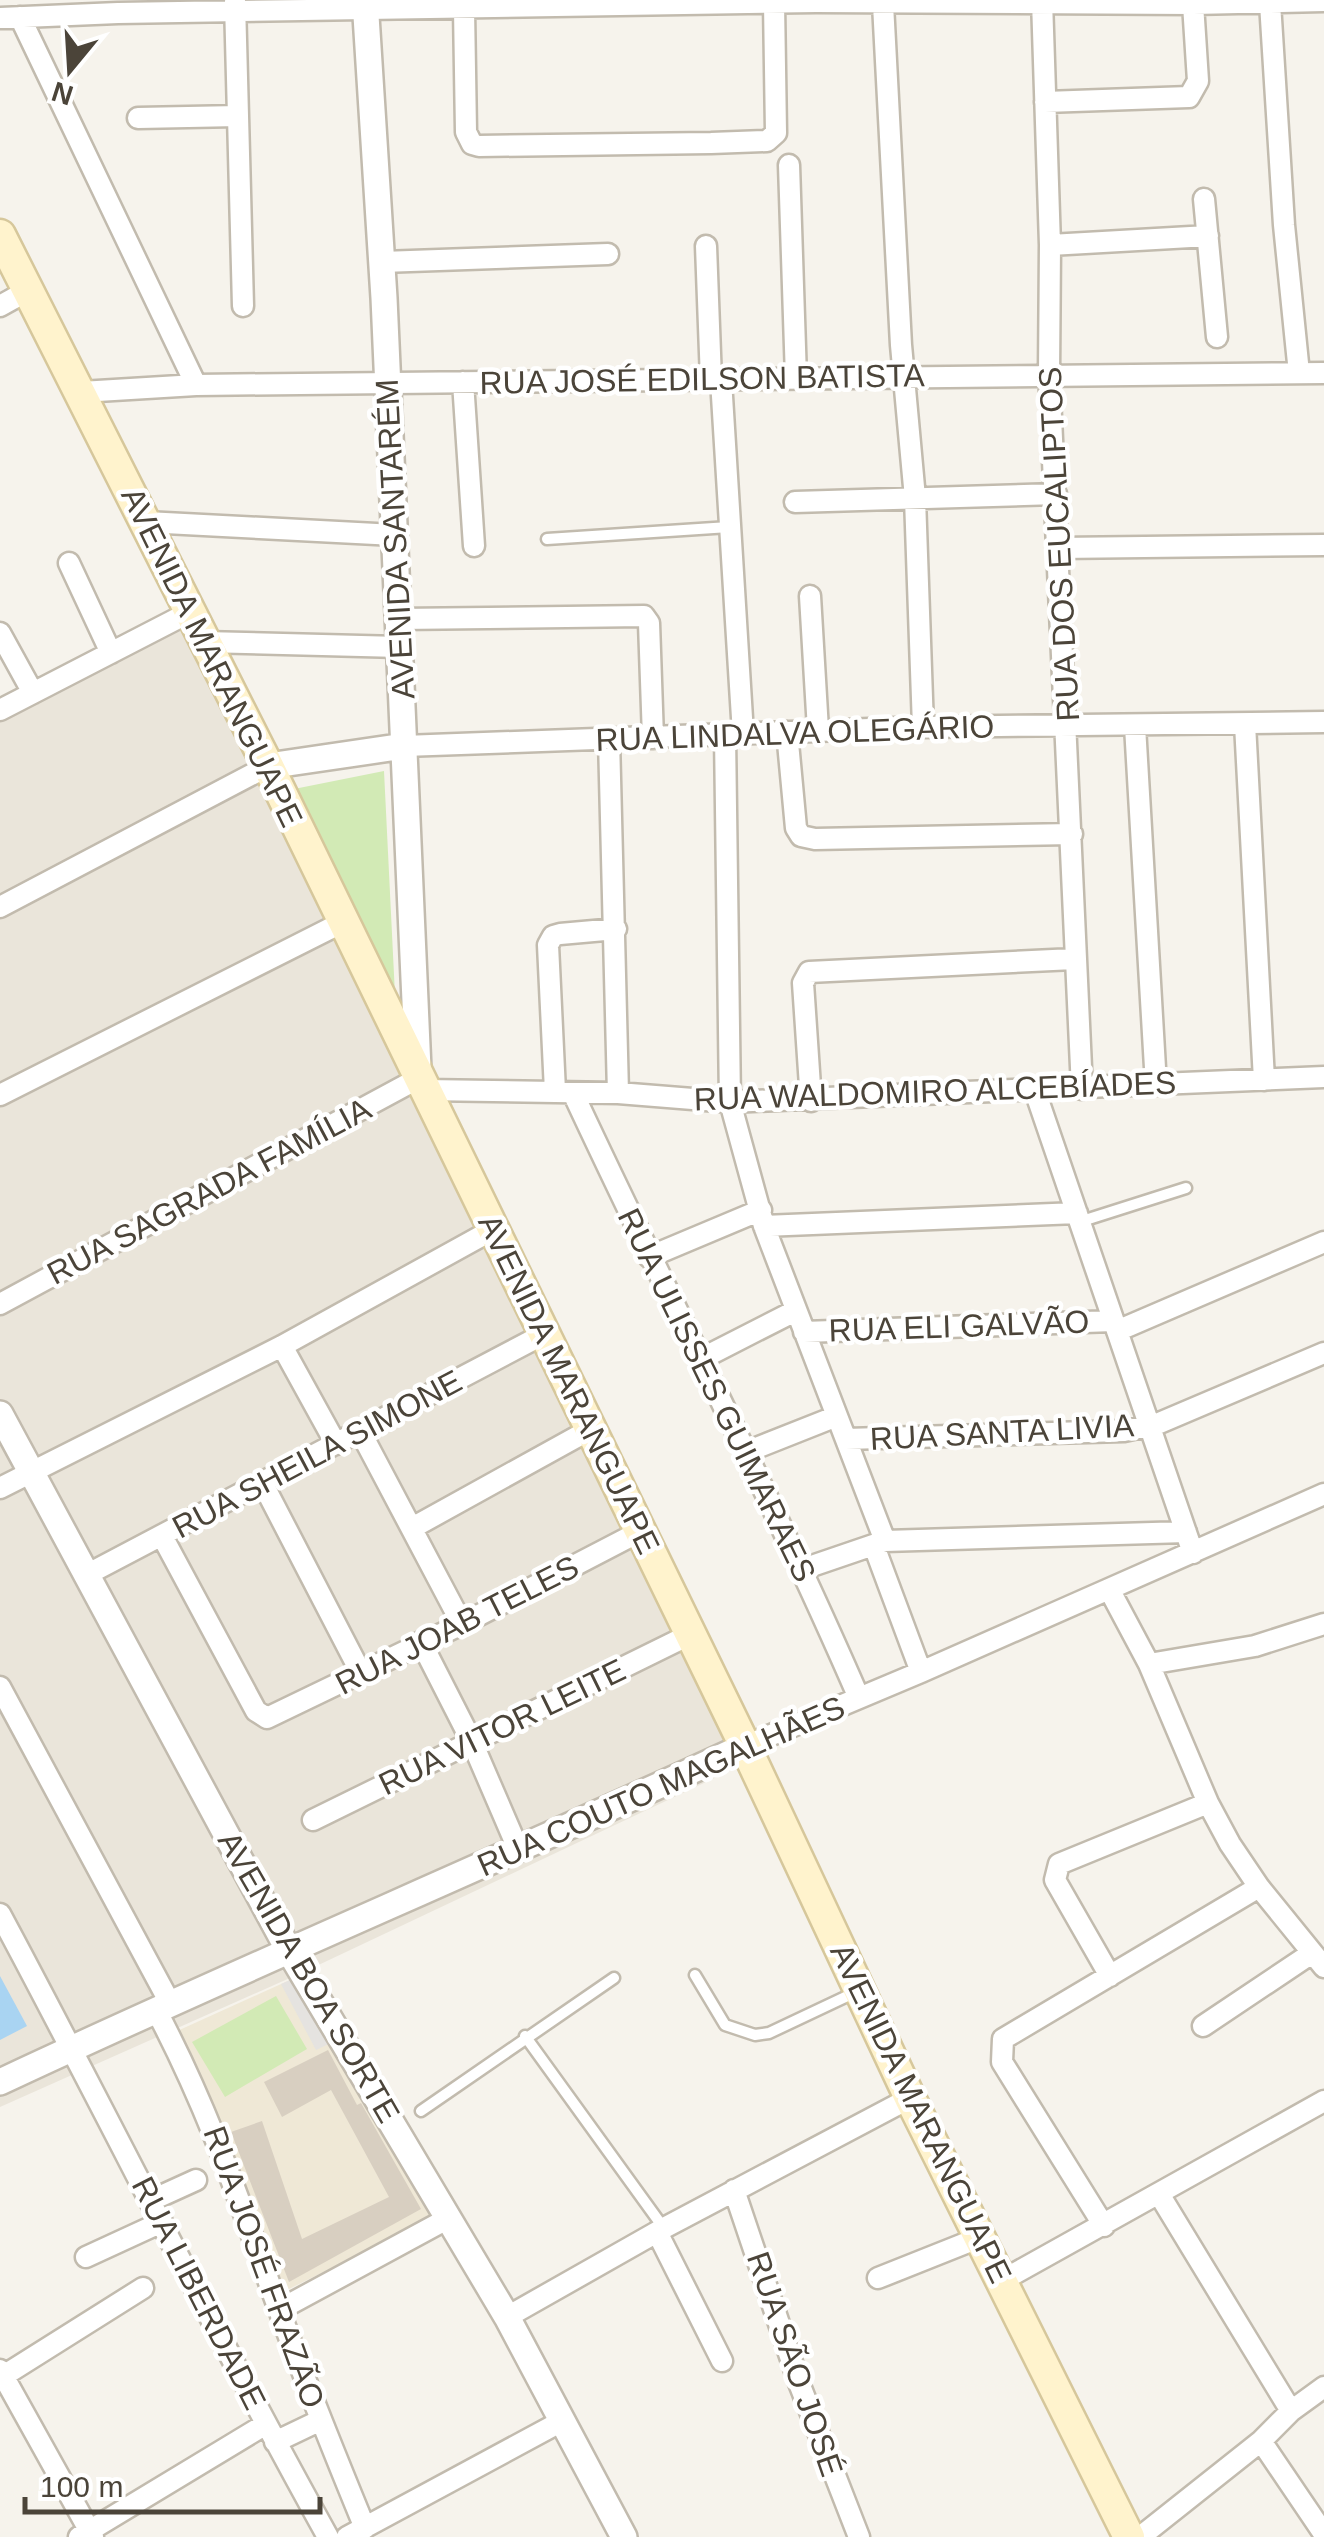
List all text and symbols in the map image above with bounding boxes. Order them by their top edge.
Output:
north arrow [20,20,120,120]
text: N [48,75,77,111]
street label: RUA JOSÉ EDILSON BATISTA [479,357,926,401]
street label: RUA DOS EUCALIPTOS [1032,366,1086,722]
street label: AVENIDA SANTARÉM [369,378,421,700]
street label: AVENIDA MARANGUAPE [114,482,310,832]
street label: RUA LINDALVA OLEGÁRIO [595,708,995,758]
street label: RUA WALDOMIRO ALCEBÍADES [693,1065,1177,1117]
street label: RUA SAGRADA FAMÍLIA [41,1090,377,1292]
street label: RUA ULISSES GUIMARAES [611,1203,823,1587]
street label: AVENIDA MARANGUAPE [471,1209,667,1559]
street label: RUA ELI GALVÃO [828,1303,1090,1349]
street label: RUA SHEILA SIMONE [166,1363,468,1545]
street label: RUA SANTA LIVIA [869,1407,1136,1457]
street label: RUA JOAB TELES [329,1548,585,1702]
street label: RUA VITOR LEITE [373,1652,631,1802]
street label: RUA COUTO MAGALHÃES [472,1689,850,1883]
street label: AVENIDA BOA SORTE [211,1825,407,2129]
street label: AVENIDA MARANGUAPE [823,1938,1019,2288]
street label: RUA JOSÉ FRAZÃO [196,2121,332,2413]
street label: RUA LIBERDADE [125,2171,273,2415]
street label: RUA SÃO JOSÉ [740,2247,850,2481]
scale bar [25,2452,320,2514]
text: 100 m [40,2470,123,2503]

